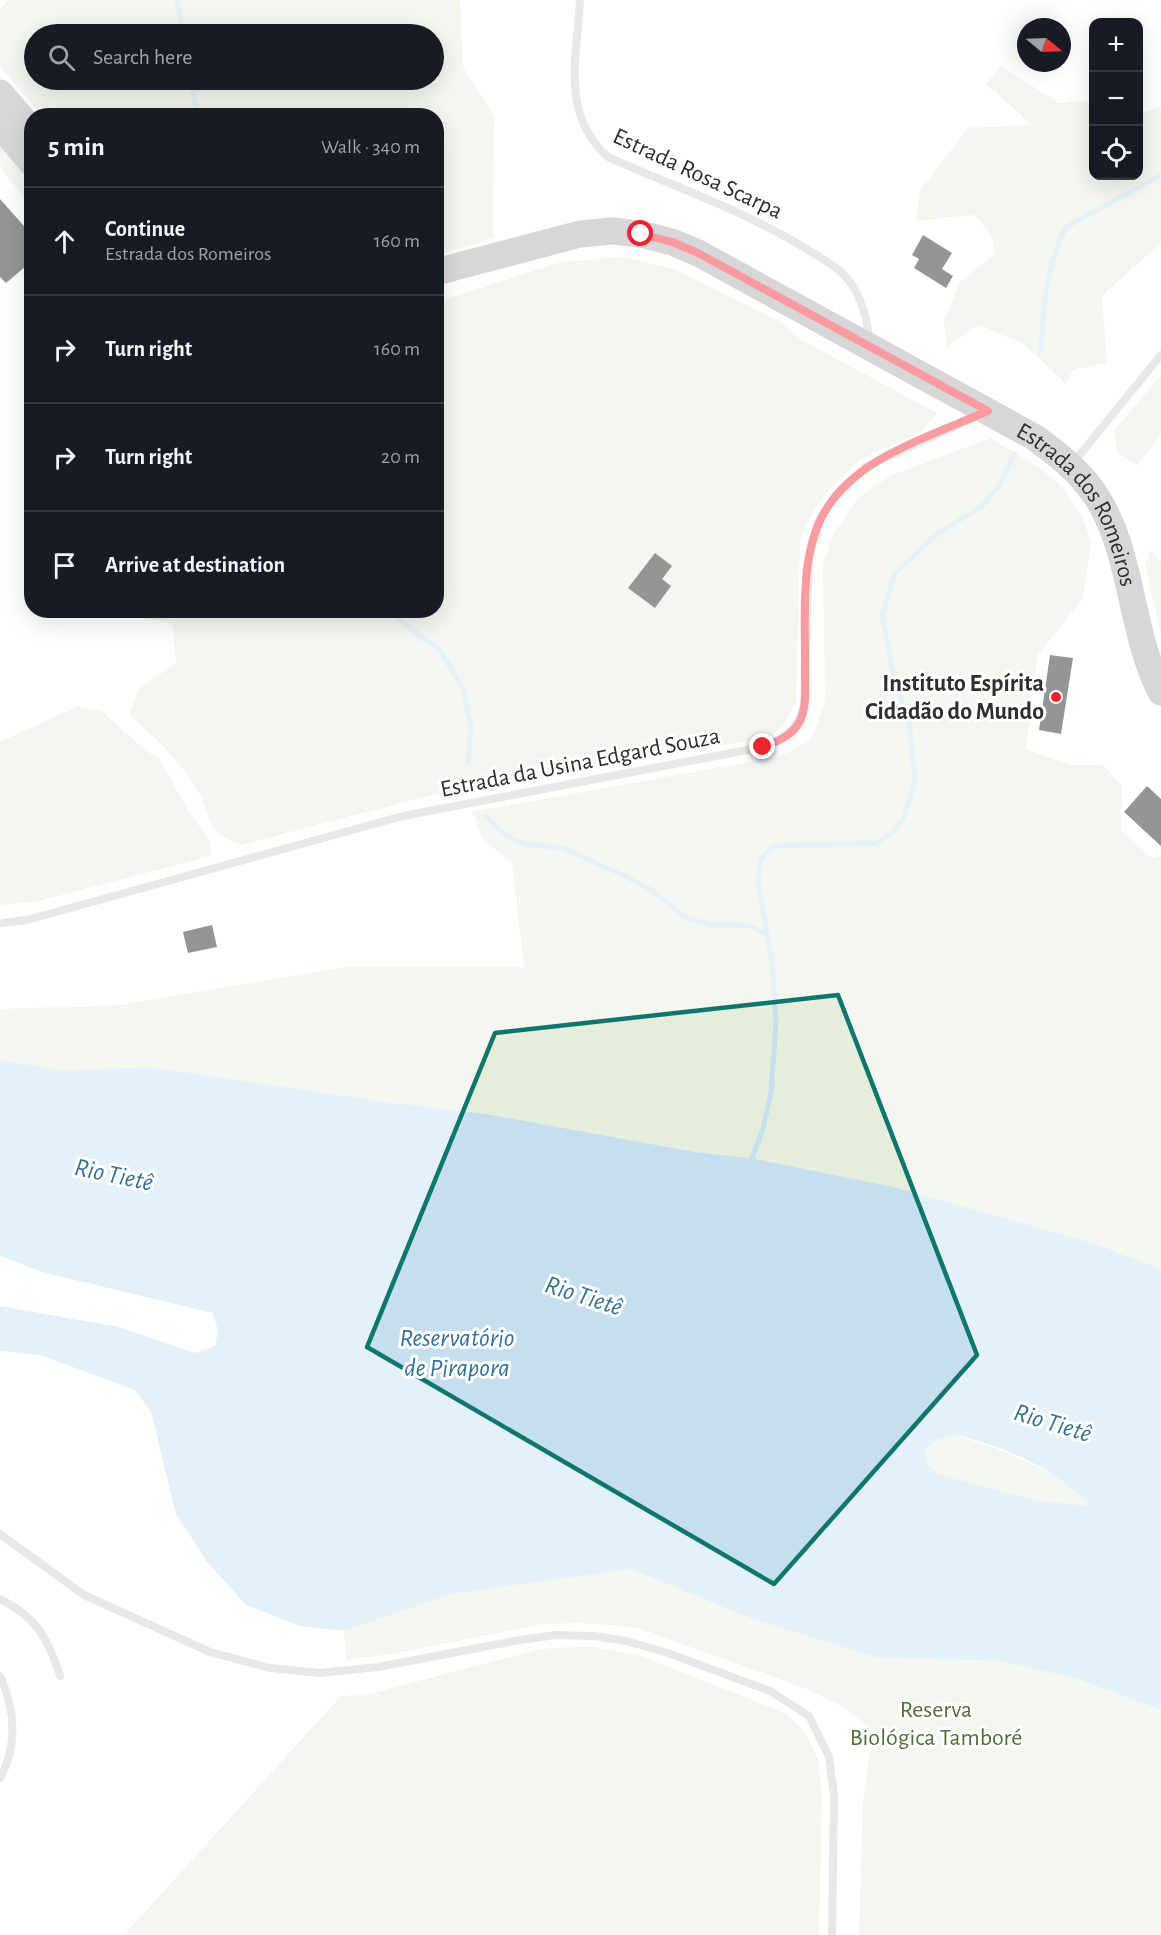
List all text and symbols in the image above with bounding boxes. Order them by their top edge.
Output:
north arrow [1017,18,1071,72]
map controls [1089,18,1143,180]
button: + [1089,18,1143,72]
search box [24,24,444,90]
icon: search [45,41,78,74]
text: Search here [93,46,192,68]
button: − [1089,72,1143,126]
street label: Estrada Rosa Scarpa [609,124,786,224]
button: locate [1089,126,1143,180]
text: 5 min [48,134,105,160]
text: Walk · 340 m [321,137,420,157]
text: Continue [105,218,185,240]
route start [627,220,653,246]
icon: ahead [48,225,81,258]
text: 160 m [374,231,420,251]
text: Estrada dos Romeiros [105,244,271,264]
icon: right [48,333,81,366]
text: Turn right [105,338,192,360]
text: 160 m [374,339,420,359]
street label: Estrada dos Romeiros [1012,419,1140,589]
icon: right [48,441,81,474]
text: Turn right [105,446,192,468]
text: 20 m [381,447,420,467]
icon: arrive [48,549,81,582]
text: Arrive at destination [105,554,285,576]
place label: Instituto Espírita Cidadão do Mundo [865,672,1044,724]
marker: Instituto Espírita Cidadão do Mundo [1049,690,1063,704]
street label: Estrada da Usina Edgard Souza [438,724,722,802]
route end [749,733,775,759]
water label: Rio Tietê [72,1154,156,1196]
water label: Rio Tietê [542,1271,626,1321]
water label: Reservatório de Pirapora [400,1325,514,1381]
water label: Rio Tietê [1011,1399,1095,1447]
park label: Reserva Biológica Tamboré [850,1698,1022,1750]

